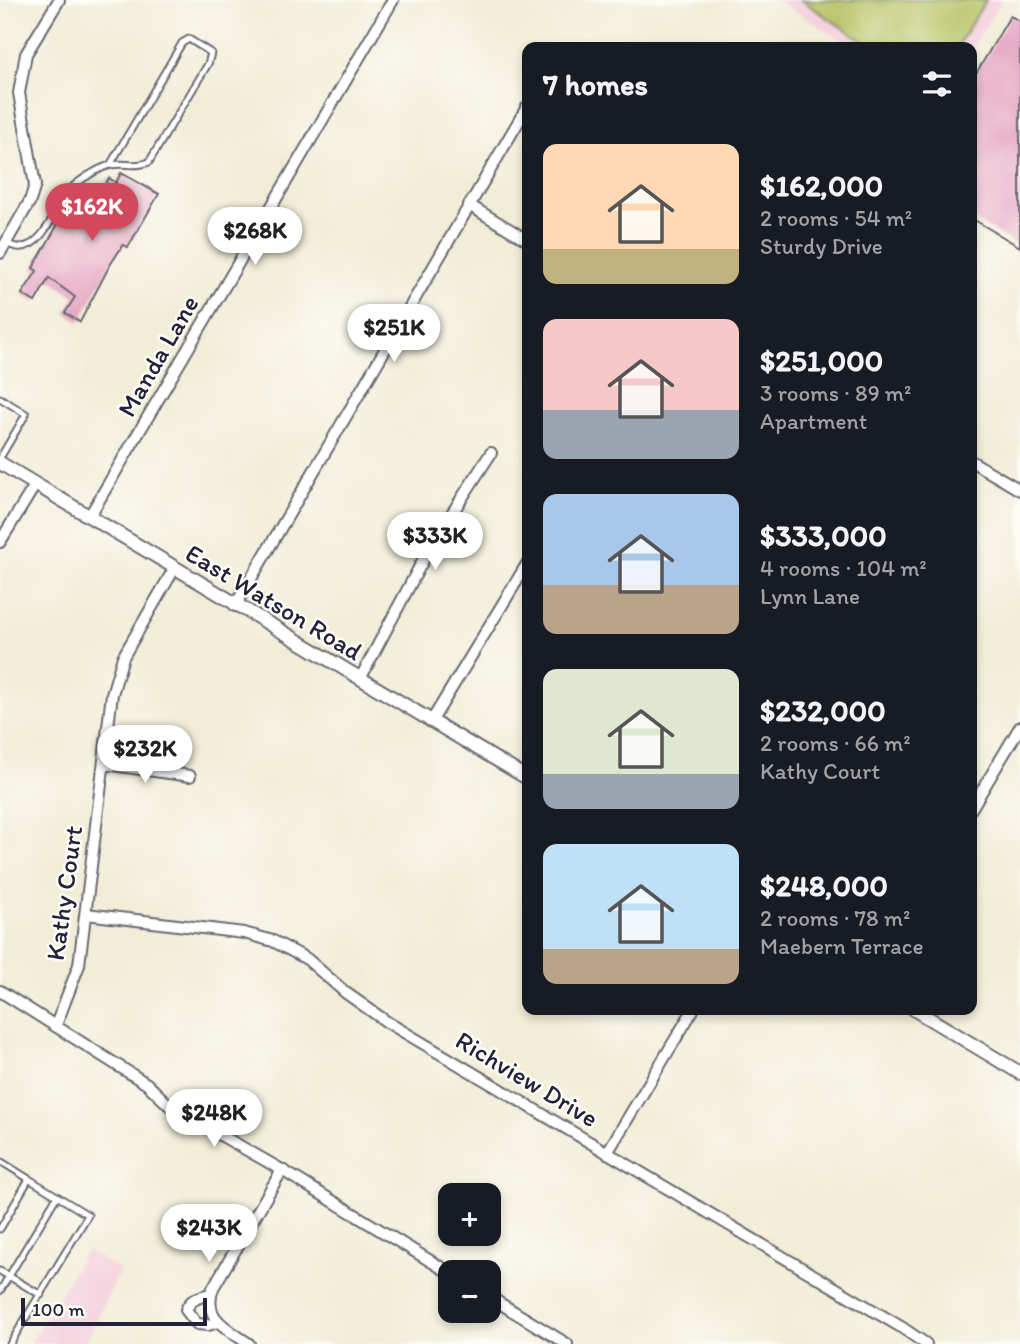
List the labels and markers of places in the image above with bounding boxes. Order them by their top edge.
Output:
pin: $162K [43,184,141,243]
pin: $268K [206,208,304,267]
pin: $251K [345,304,443,364]
pin: $333K [386,512,484,572]
pin: $232K [96,726,194,785]
pin: $248K [165,1090,263,1149]
pin: $243K [160,1204,258,1264]

